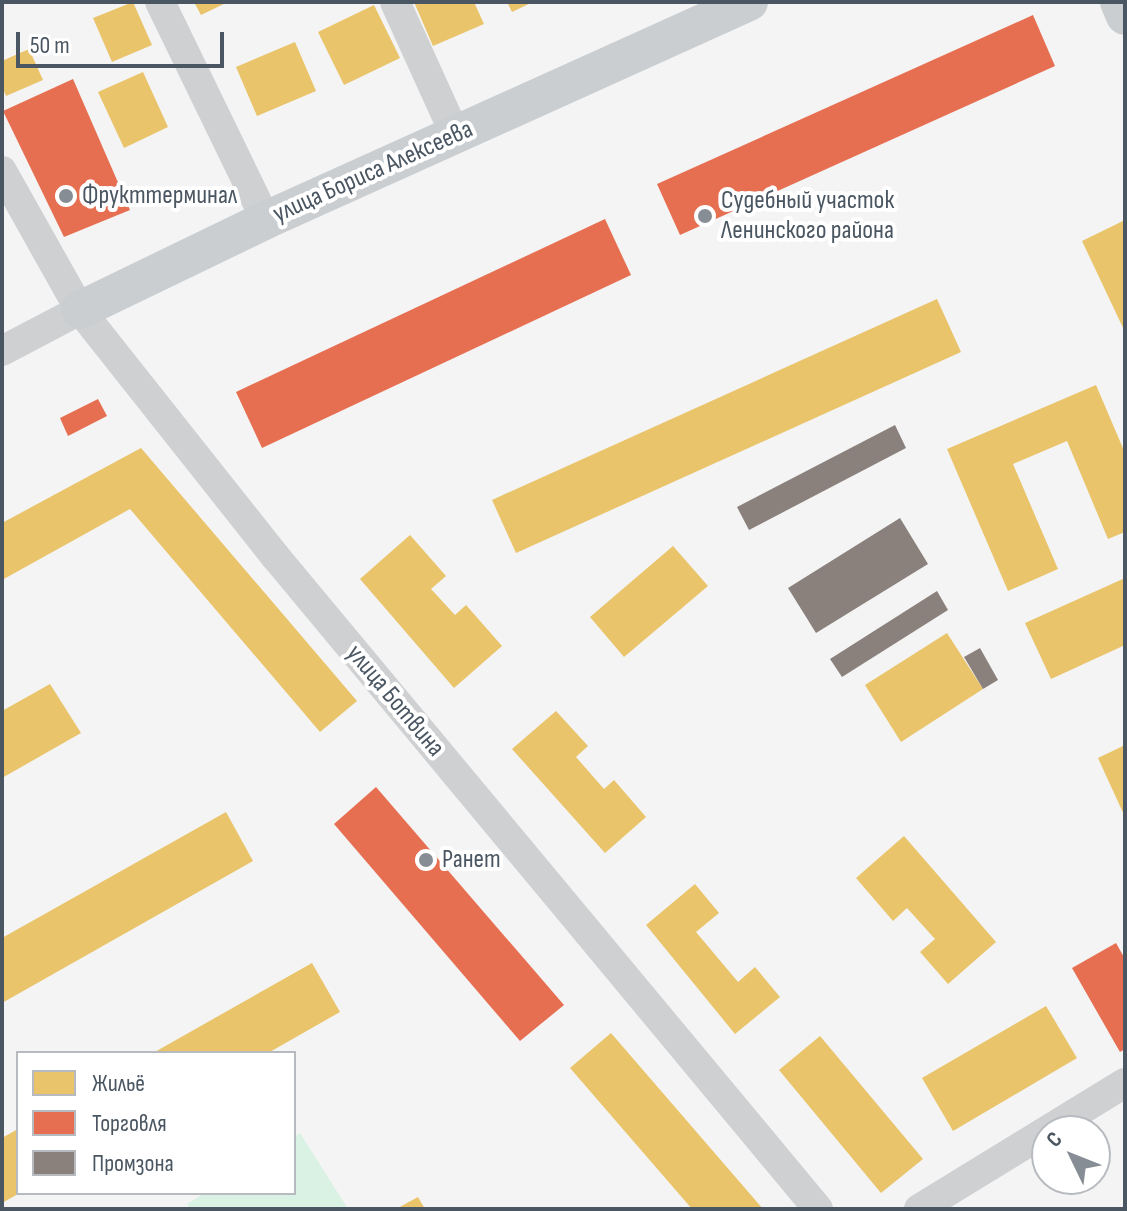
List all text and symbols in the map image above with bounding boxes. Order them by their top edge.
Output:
scale bar [20,16,228,66]
text: 50 m [30,31,70,60]
street label: улица Бориса Алексеева [268,114,478,230]
place label: Фрукттерминал [82,180,237,212]
place label: Судебный участок Ленинского района [721,185,894,246]
marker: Фрукттерминал [57,187,75,205]
marker: Судебный участок Ленинского района [696,207,714,225]
street label: улица Ботвина [339,639,451,763]
place label: Ранет [442,844,501,876]
marker: Ранет [417,851,435,869]
legend [16,1051,296,1195]
text: Жильё [92,1069,145,1098]
text: Торговля [92,1109,167,1138]
north arrow [1031,1115,1111,1195]
text: С [1041,1126,1068,1153]
text: Промзона [92,1149,174,1178]

